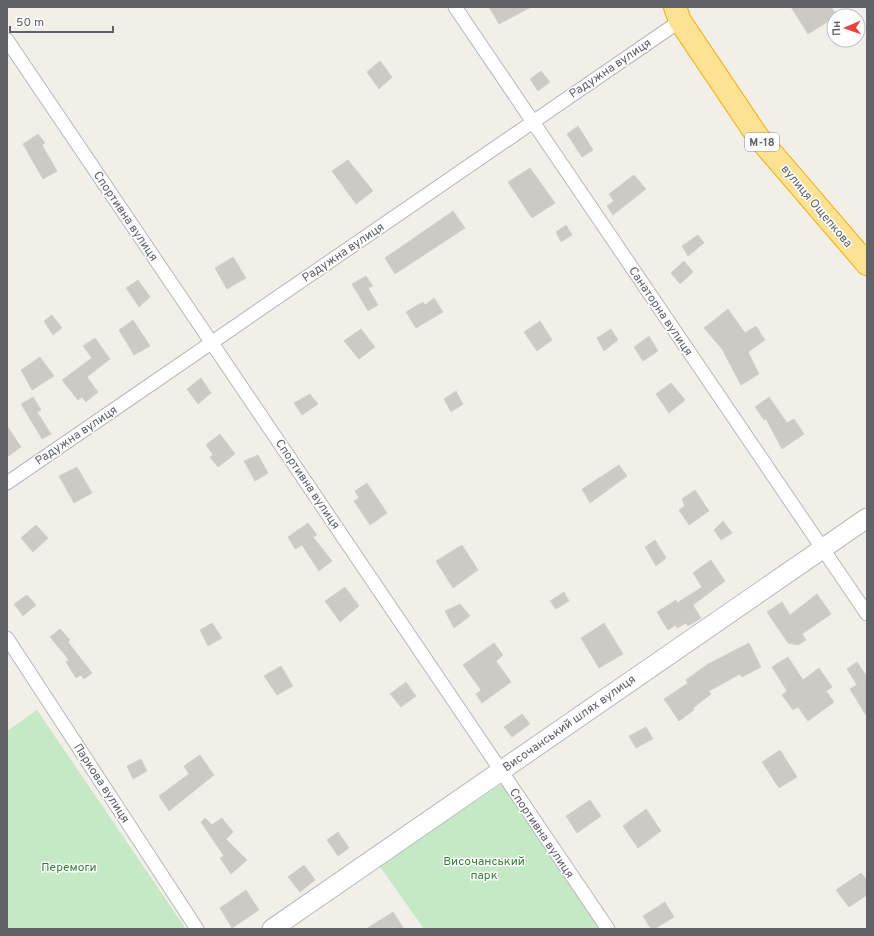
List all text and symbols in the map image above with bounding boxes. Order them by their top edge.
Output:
scale bar [10,8,113,34]
north arrow [826,8,866,48]
text: 50 m [16,15,44,31]
text: Пн [830,21,844,36]
street label: Радужна вулиця [566,35,655,102]
road number: М-18 [745,133,779,151]
street label: вулиця Ощепкова [777,162,856,251]
street label: Спортивна вулиця [89,168,161,265]
street label: Радужна вулиця [299,219,388,286]
street label: Санаторна вулиця [624,264,696,359]
street label: Радужна вулиця [32,402,121,469]
street label: Спортивна вулиця [271,436,343,533]
street label: Височанський шлях вулиця [500,672,639,776]
street label: Паркова вулиця [69,741,133,826]
street label: Спортивна вулиця [505,785,577,882]
park label: Височанський парк [443,854,525,884]
park label: Перемоги [41,860,97,876]

